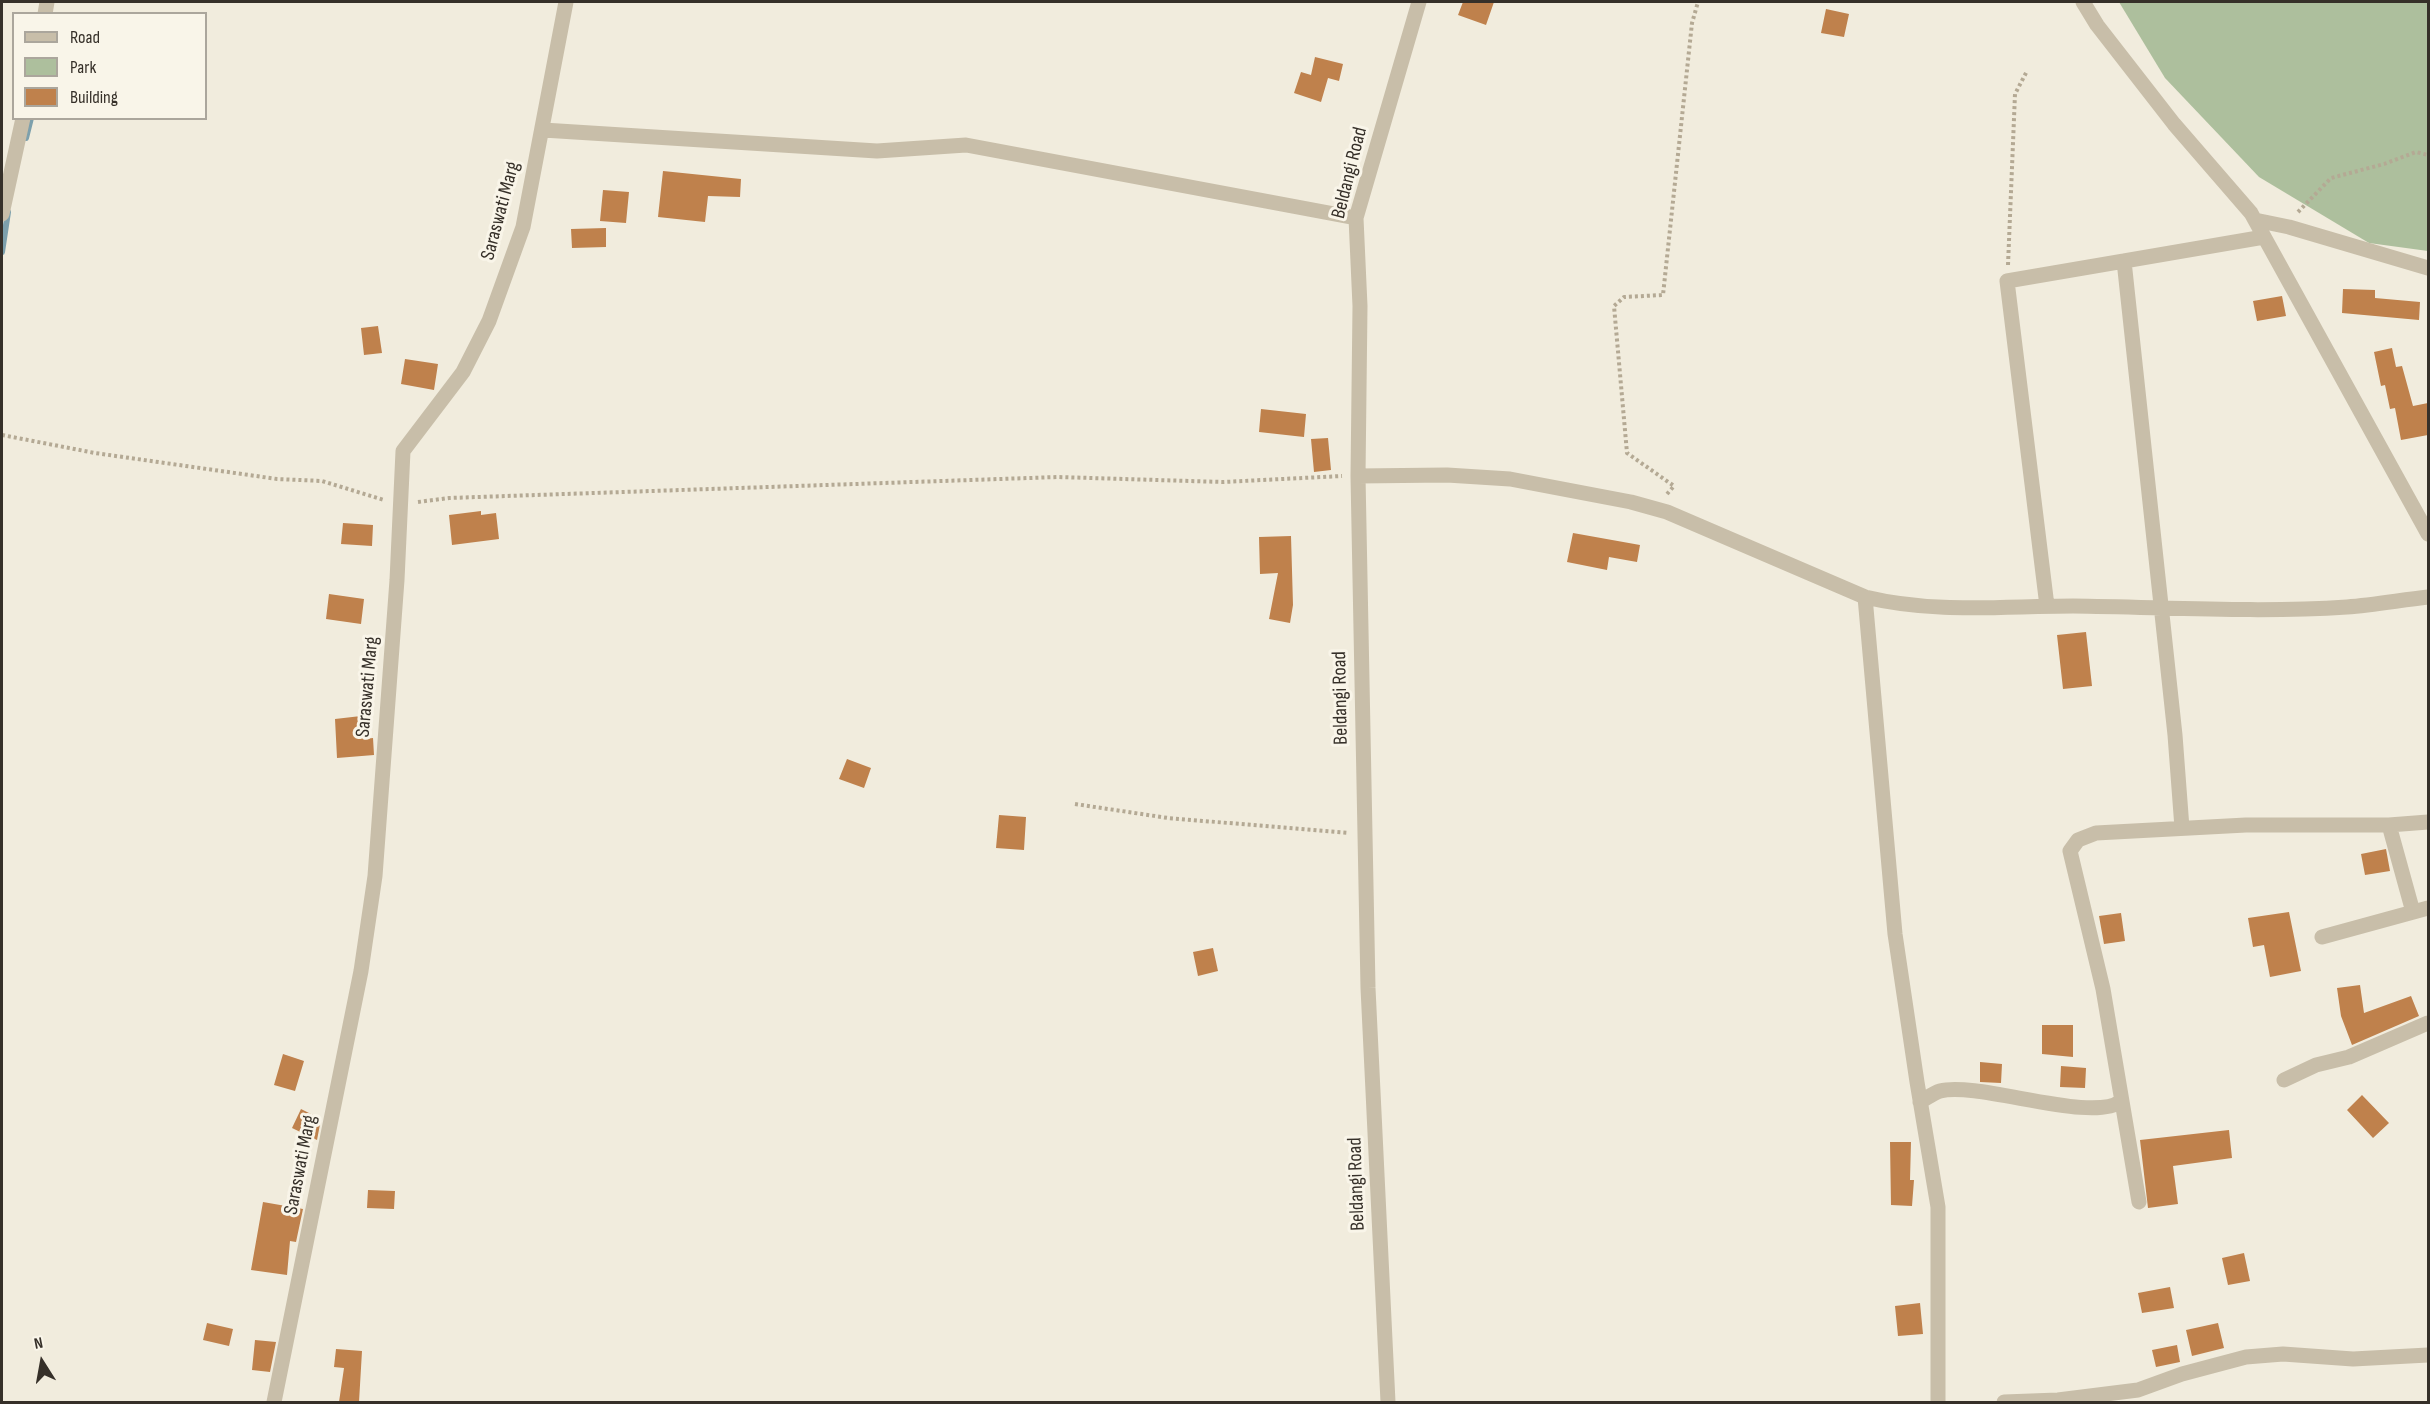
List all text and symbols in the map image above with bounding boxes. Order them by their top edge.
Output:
legend [12,12,207,120]
text: Road [70,27,100,48]
text: Park [70,57,96,78]
text: Building [70,87,118,108]
street label: Beldangi Road [1327,125,1373,221]
street label: Saraswati Marg [476,159,526,263]
street label: Saraswati Marg [352,636,384,738]
street label: Beldangi Road [1328,651,1354,745]
street label: Saraswati Marg [280,1113,322,1217]
street label: Beldangi Road [1343,1137,1371,1231]
north arrow [12,1332,72,1392]
text: N [32,1334,44,1354]

